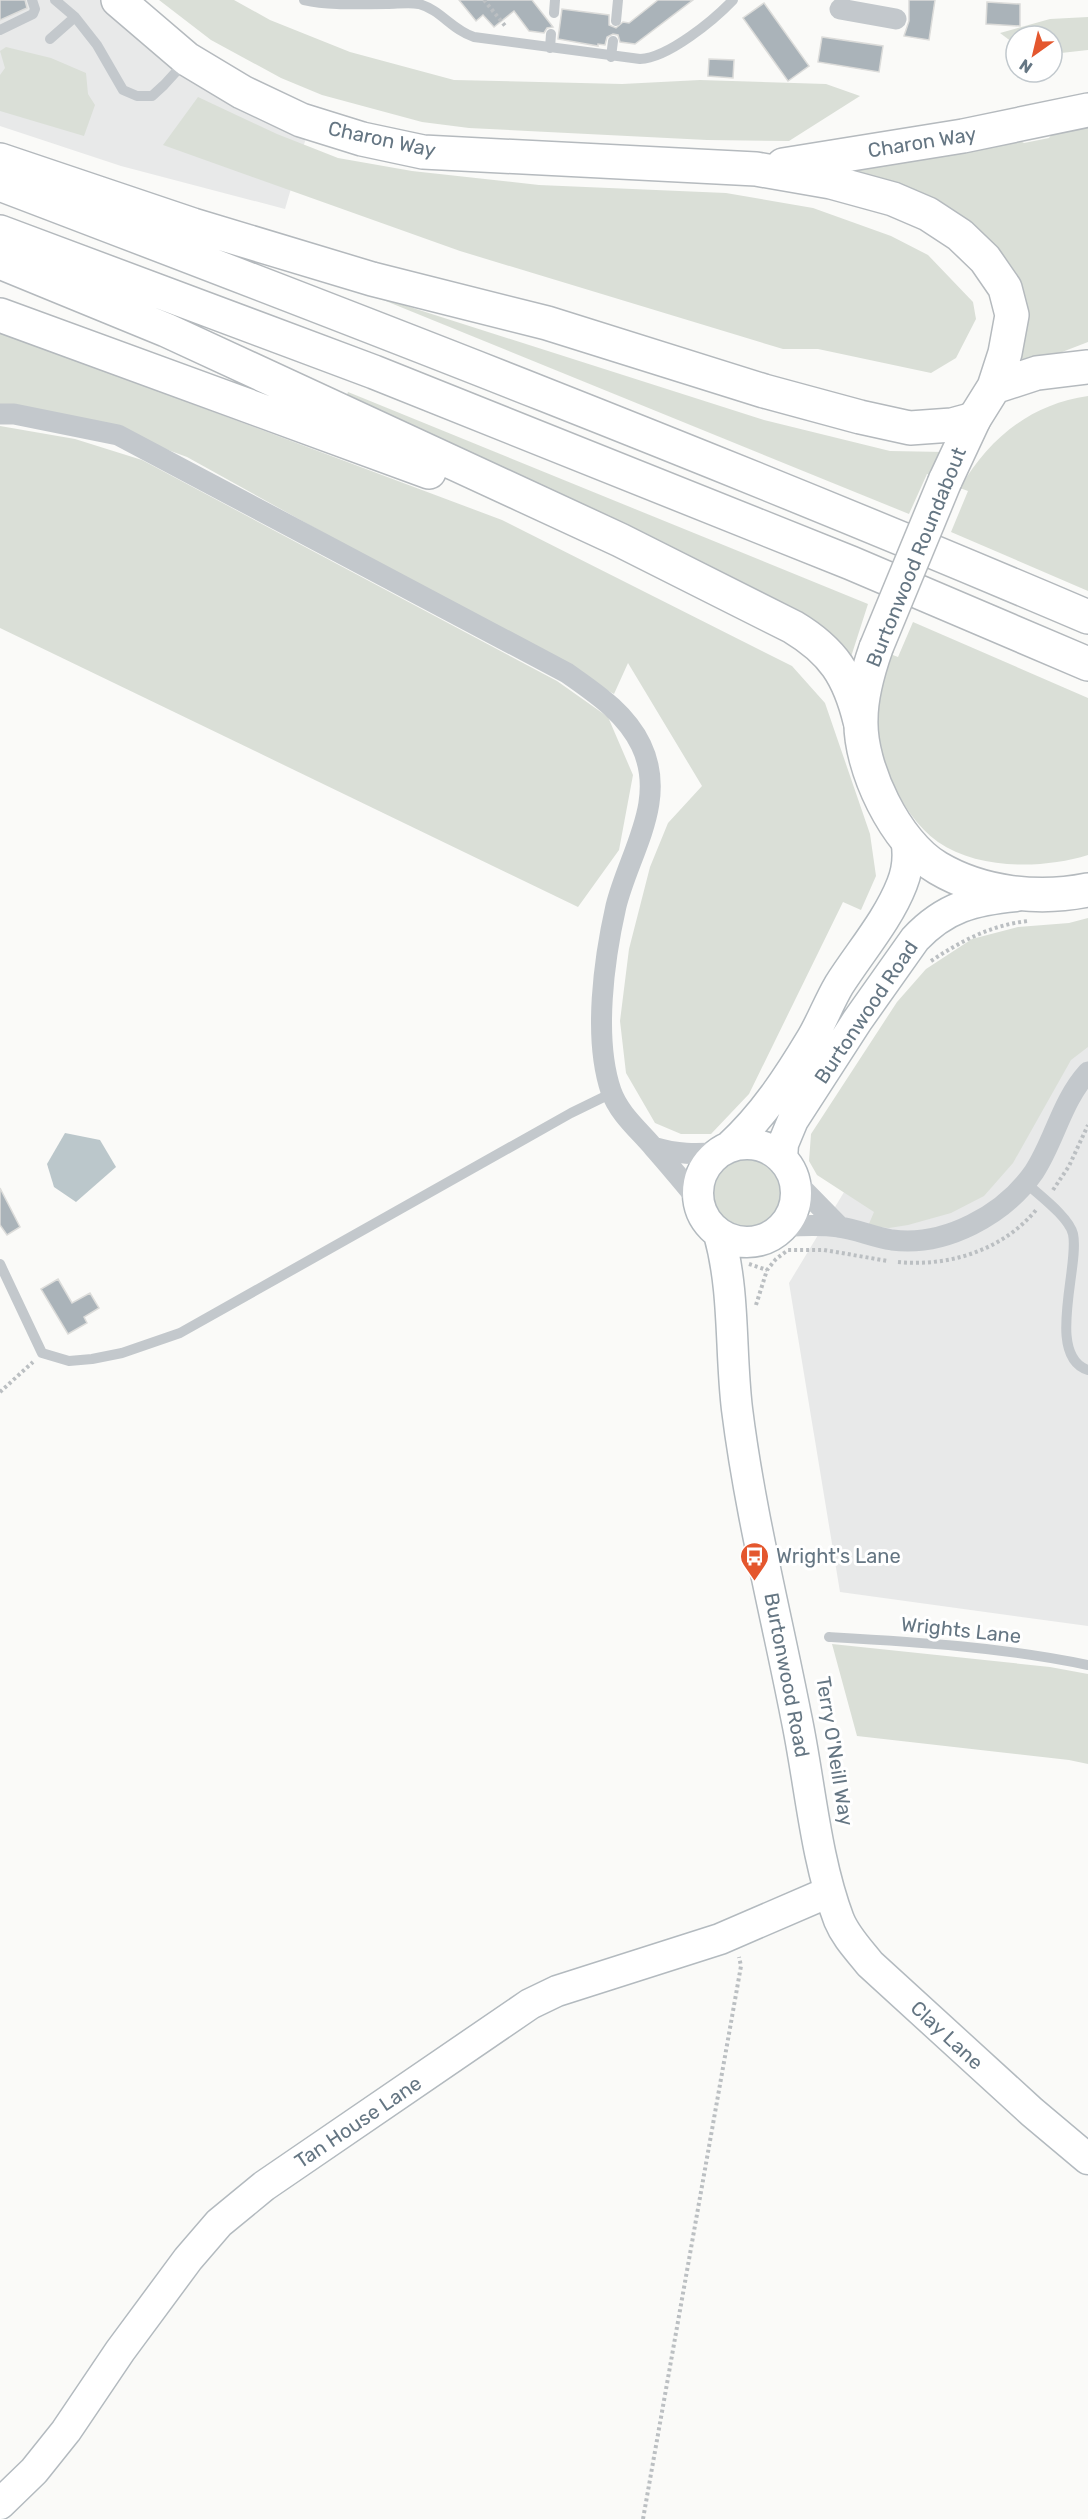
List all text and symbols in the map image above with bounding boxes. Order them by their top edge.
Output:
north arrow [1004,24,1064,84]
text: N [1016,55,1036,77]
street label: Charon Way [326,116,438,162]
street label: Charon Way [866,122,978,162]
street label: Burtonwood Roundabout [861,444,971,670]
street label: Burtonwood Road [809,936,923,1088]
bus stop icon: Wright's Lane [739,1540,771,1582]
place label: Wright's Lane [776,1544,901,1568]
street label: Burtonwood Road [759,1591,815,1759]
street label: Wrights Lane [900,1612,1022,1648]
street label: Terry O'Neill Way [811,1675,859,1827]
street label: Clay Lane [906,1996,988,2074]
street label: Tan House Lane [290,2071,426,2173]

